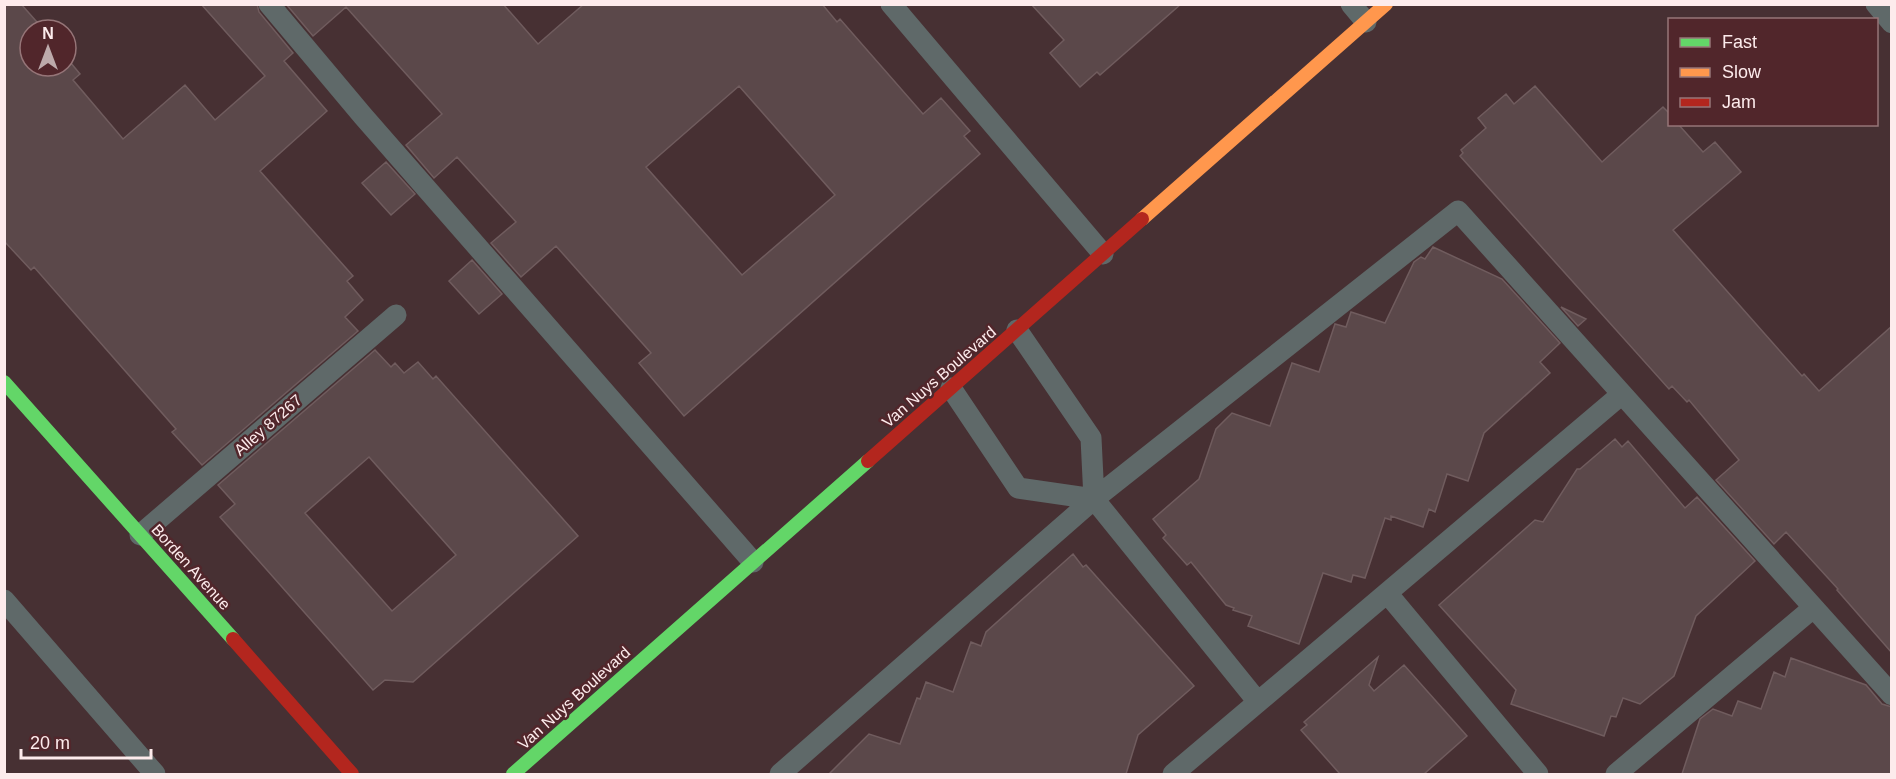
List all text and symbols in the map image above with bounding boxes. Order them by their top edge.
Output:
north arrow [18,18,78,78]
legend [1668,18,1878,126]
text: N [42,25,54,42]
text: Fast [1722,32,1757,52]
text: Slow [1722,62,1762,82]
text: Jam [1722,92,1756,112]
street label: Van Nuys Boulevard [879,323,999,431]
street label: Alley 87267 [231,391,305,459]
street label: Borden Avenue [148,521,234,613]
street label: Van Nuys Boulevard [515,643,633,753]
scale bar [21,722,152,760]
text: 20 m [30,733,70,753]

